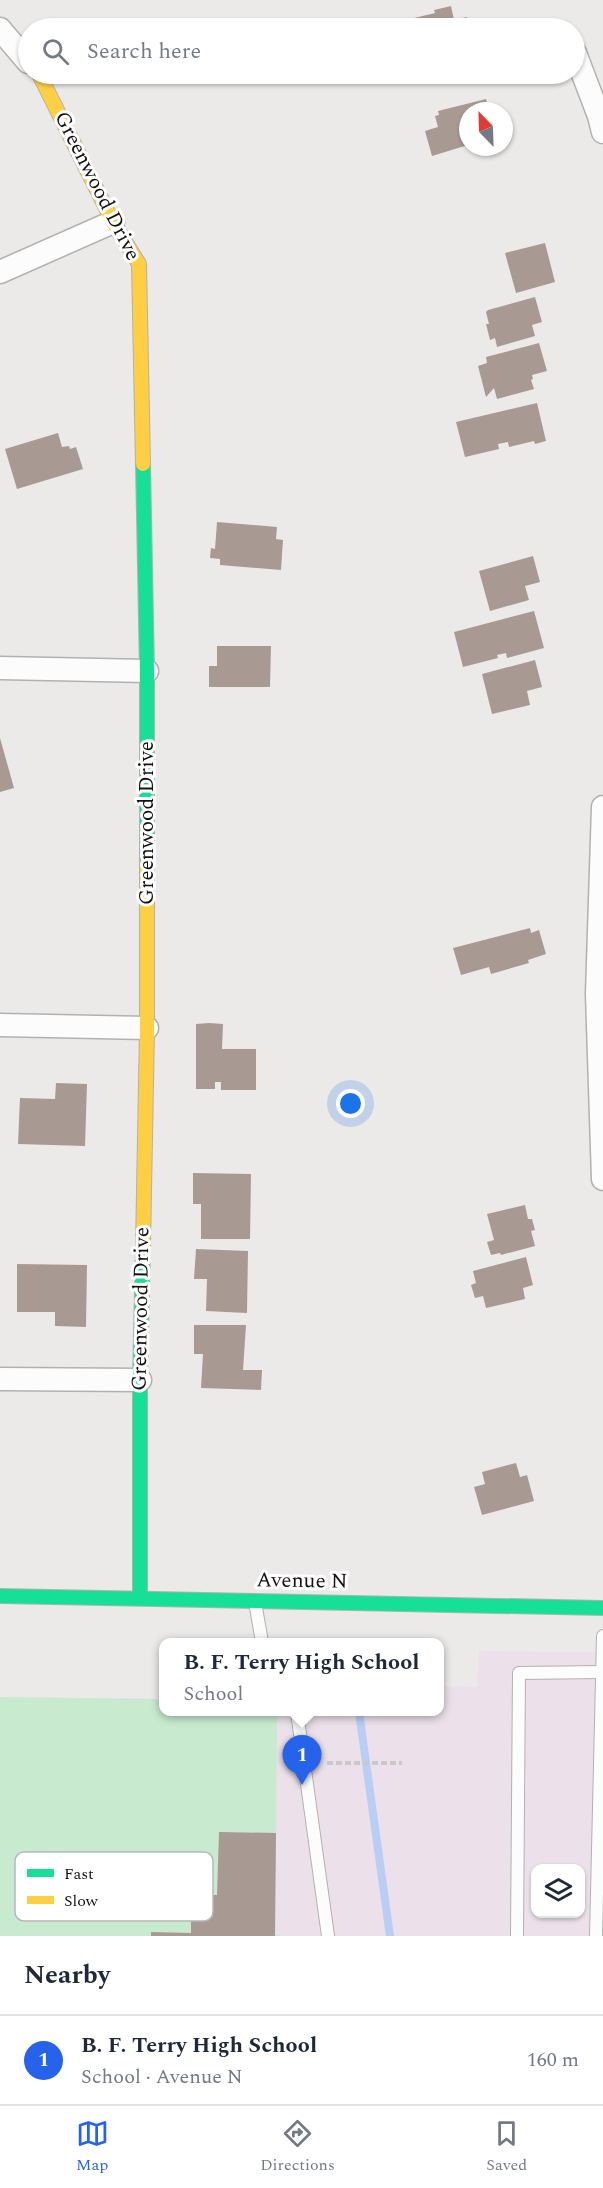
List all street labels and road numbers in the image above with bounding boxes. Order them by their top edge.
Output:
street label: Greenwood Drive [46,106,148,266]
street label: Greenwood Drive [131,741,163,905]
street label: Greenwood Drive [124,1227,158,1391]
street label: Avenue N [256,1564,348,1598]

